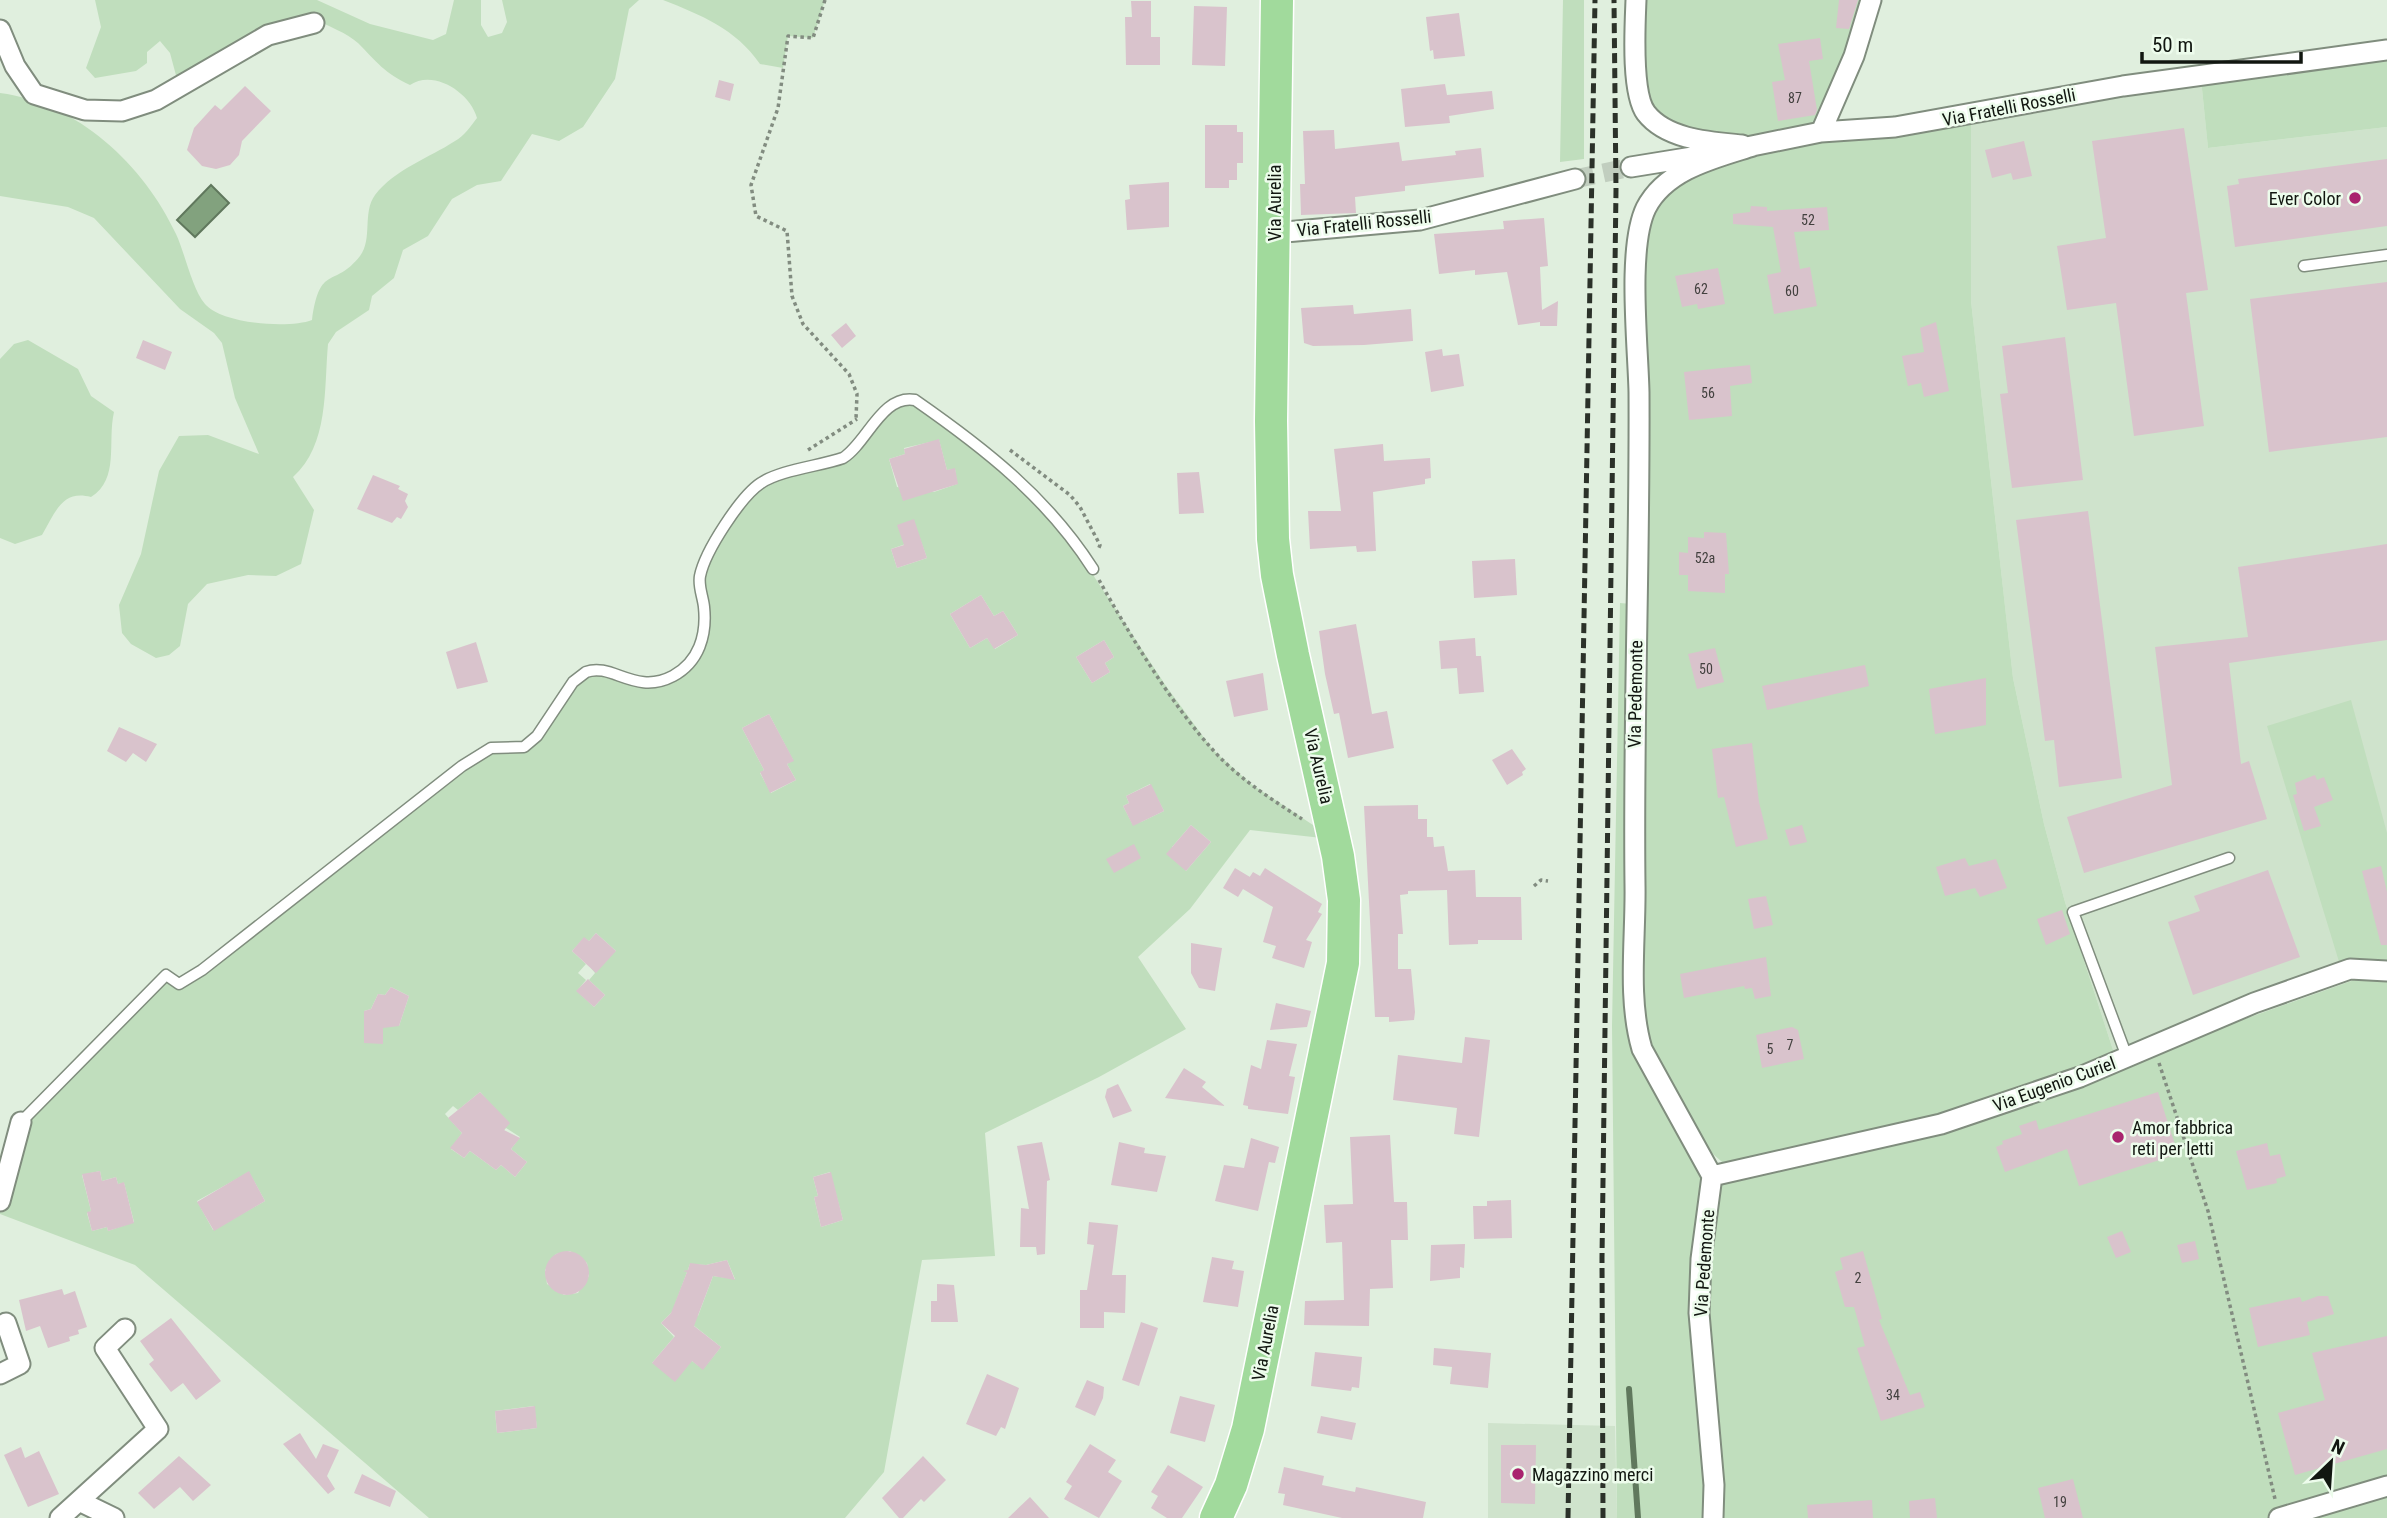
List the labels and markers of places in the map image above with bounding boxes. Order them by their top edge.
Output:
place label: Ever Color [2269,188,2342,209]
marker: Ever Color [2347,190,2363,206]
place label: Amor fabbrica reti per letti [2132,1117,2233,1159]
marker: Amor fabbrica reti per letti [2110,1129,2126,1145]
place label: Magazzino merci [1532,1464,1653,1485]
marker: Magazzino merci [1510,1466,1526,1482]

